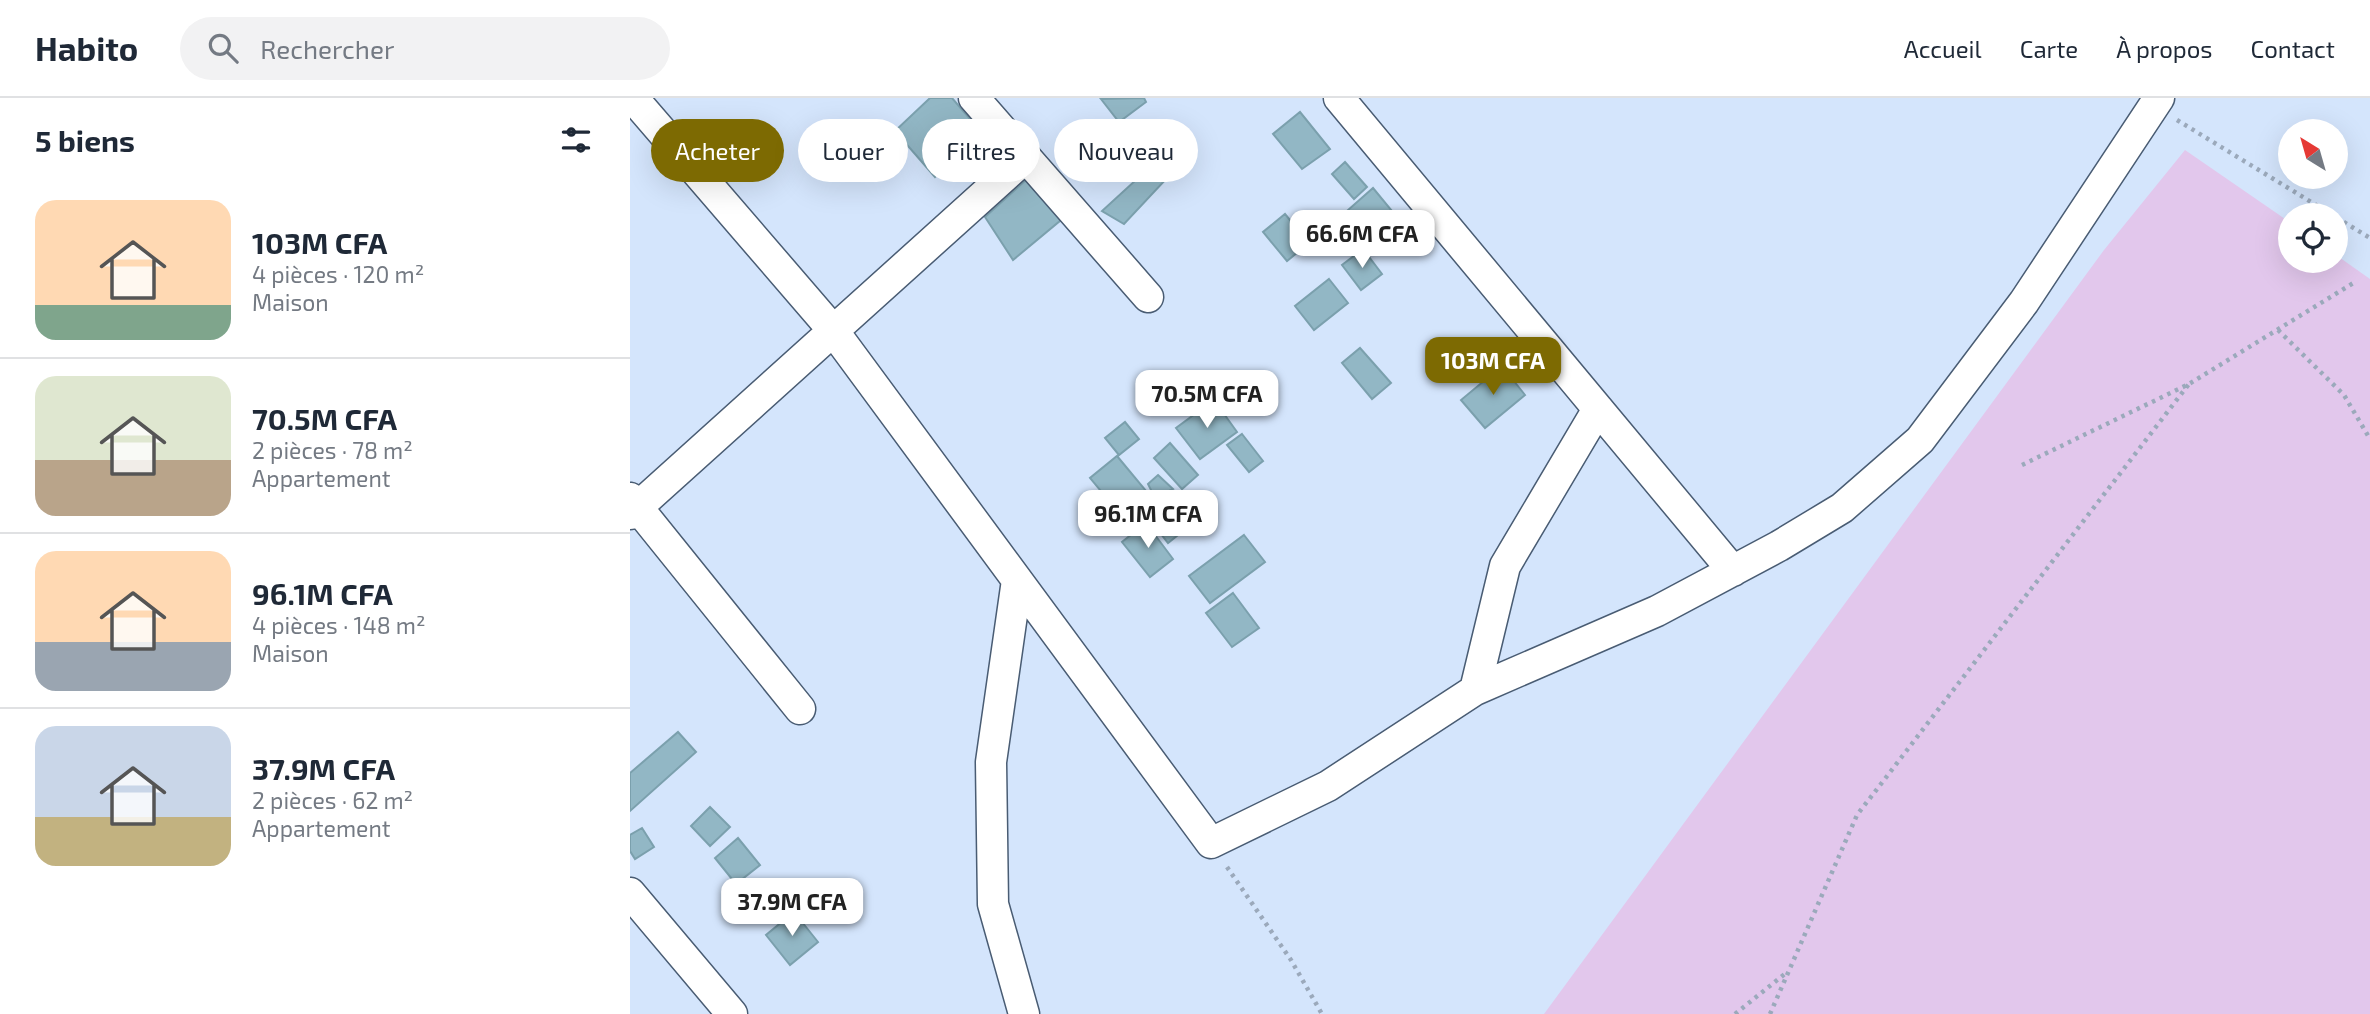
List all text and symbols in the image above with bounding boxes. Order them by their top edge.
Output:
search box [180,17,670,80]
text: Habito [35,28,138,68]
icon: search [204,29,242,67]
text: Rechercher [260,33,394,64]
text: Accueil [1904,34,1982,63]
text: Carte [2020,34,2078,63]
text: À propos [2116,34,2213,63]
text: Contact [2251,34,2335,63]
chip: Acheter [651,119,784,182]
chip: Louer [798,119,908,182]
chip: Filtres [922,119,1040,182]
chip: Nouveau [1054,119,1198,182]
north arrow [2278,119,2348,189]
map controls [2278,119,2348,273]
icon: filters [557,121,595,159]
text: 5 biens [35,122,135,158]
button: locate [2278,203,2348,273]
pin: 66.6M CFA [1282,211,1442,270]
text: 66.6M CFA [1306,219,1418,247]
text: 103M CFA [252,224,387,260]
icon: home [91,228,175,312]
text: 4 pièces · 120 m² [252,260,424,288]
text: Maison [252,288,329,316]
pin: 103M CFA [1421,338,1565,397]
text: 103M CFA [1441,346,1545,374]
pin: 70.5M CFA [1127,370,1287,430]
text: 70.5M CFA [1151,379,1263,407]
text: 70.5M CFA [252,400,397,436]
icon: home [91,404,175,488]
text: 2 pièces · 78 m² [252,436,413,464]
text: Appartement [252,464,391,492]
pin: 96.1M CFA [1068,490,1228,550]
text: 96.1M CFA [1094,499,1202,527]
text: 96.1M CFA [252,575,393,611]
icon: home [91,579,175,663]
text: 4 pièces · 148 m² [252,611,426,639]
text: Maison [252,639,329,667]
text: 37.9M CFA [252,750,395,786]
icon: home [91,754,175,838]
text: 2 pièces · 62 m² [252,786,413,814]
text: Appartement [252,814,391,842]
pin: 37.9M CFA [712,878,872,938]
text: 37.9M CFA [737,887,847,915]

